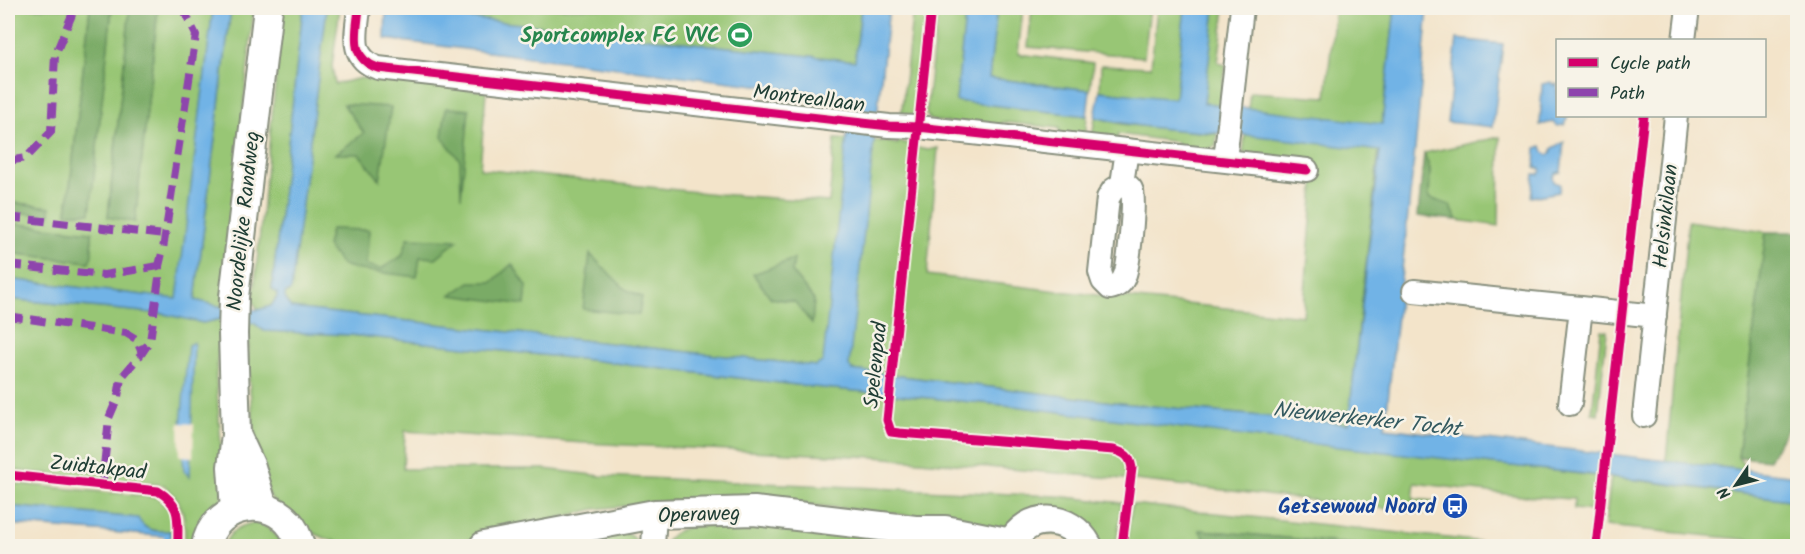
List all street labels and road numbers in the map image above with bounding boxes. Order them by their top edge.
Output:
street label: Montreallaan [751,76,867,123]
street label: Noordelijke Randweg [219,130,270,313]
street label: Helsinkilaan [1645,162,1688,270]
street label: Spelenpad [856,320,897,410]
street label: Zuidtakpad [48,447,148,490]
street label: Operaweg [657,498,741,533]

